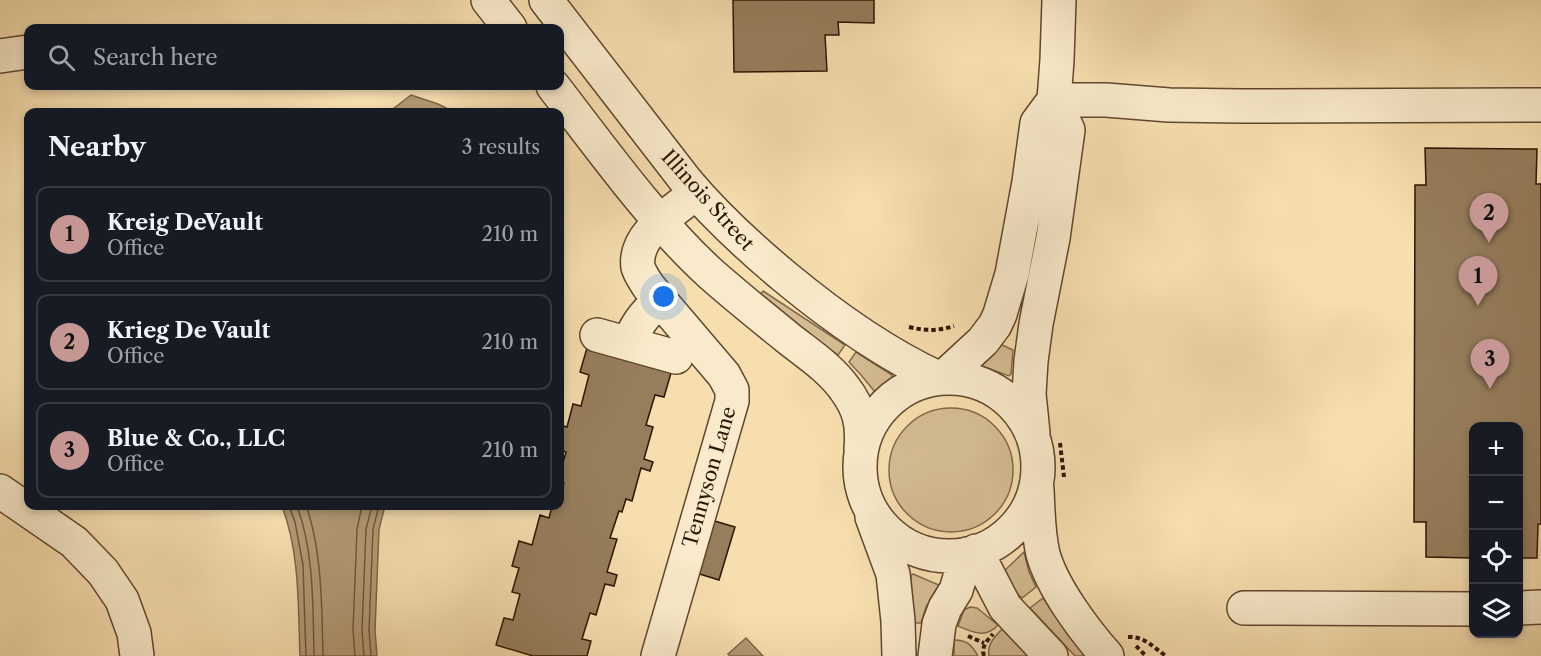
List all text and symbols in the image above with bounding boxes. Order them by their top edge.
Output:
search box [24,24,564,90]
icon: search [45,41,78,74]
text: Search here [93,44,218,71]
text: Nearby [48,131,146,163]
text: 3 results [462,135,540,159]
street label: Illinois Street [657,145,759,255]
pin: 2 [1470,194,1508,243]
text: Kreig DeVault [107,209,263,236]
text: 1 [65,222,74,246]
text: 210 m [481,222,538,246]
text: Office [107,236,165,260]
pin: 1 [1458,256,1498,306]
your location [649,282,678,311]
text: Krieg De Vault [107,317,270,344]
text: 2 [64,330,75,354]
text: 210 m [481,330,538,354]
pin: 3 [1470,340,1510,389]
text: Office [107,344,165,368]
street label: Tennyson Lane [677,404,741,550]
map controls [1469,422,1523,638]
button: + [1469,422,1523,476]
text: Blue & Co., LLC [107,425,285,452]
text: 3 [64,438,75,462]
text: 210 m [481,438,538,462]
text: Office [107,452,165,476]
button: − [1469,476,1523,530]
button: locate [1469,530,1523,584]
button: layers [1469,584,1523,638]

